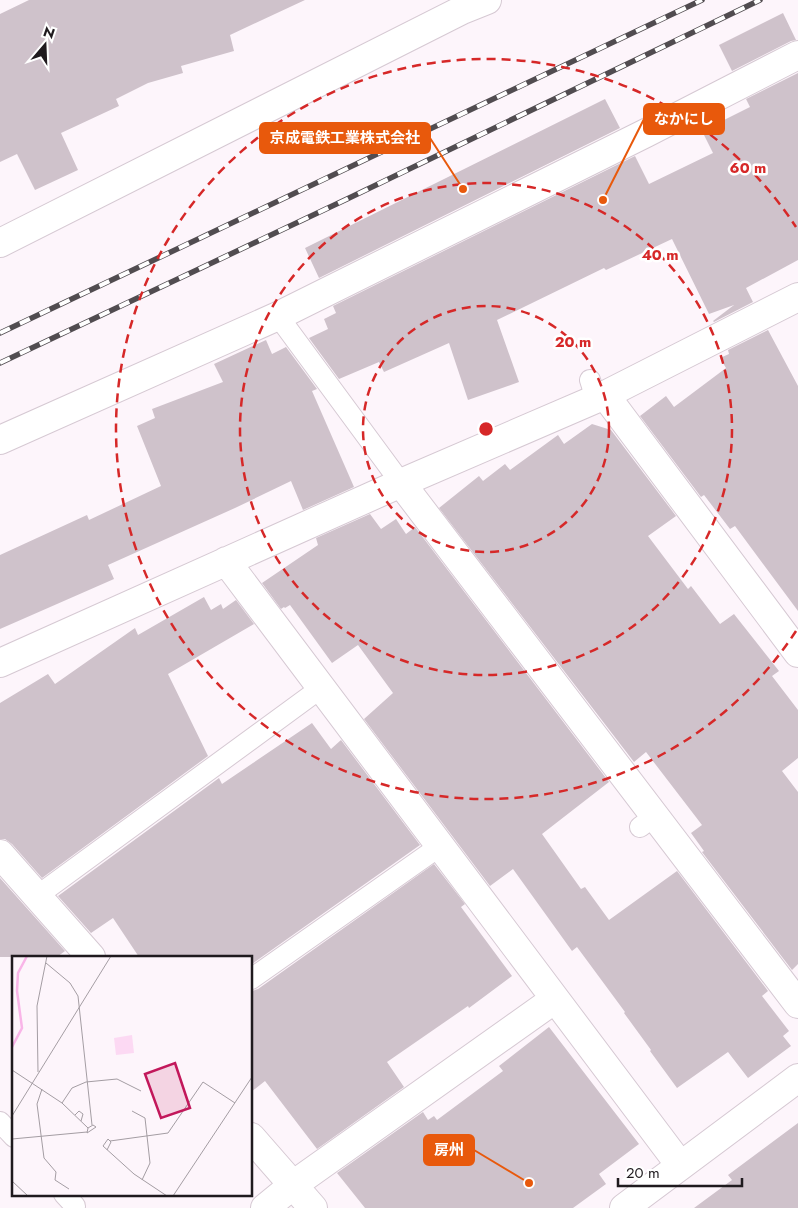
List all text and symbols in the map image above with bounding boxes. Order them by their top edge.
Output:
north arrow [20,20,70,70]
text: N [41,21,58,44]
callout: なかにし [644,104,724,134]
text: なかにし [654,108,714,130]
callout: 京成電鉄工業株式会社 [260,123,430,153]
text: 京成電鉄工業株式会社 [270,127,420,149]
text: 60 m [730,157,766,179]
text: 40 m [641,244,679,266]
text: 20 m [555,331,591,353]
centre of rings [477,420,495,438]
inset map [12,956,252,1196]
callout: 房州 [424,1135,474,1165]
text: 房州 [434,1139,464,1161]
scale bar [618,1156,742,1188]
text: 20 m [626,1162,660,1184]

